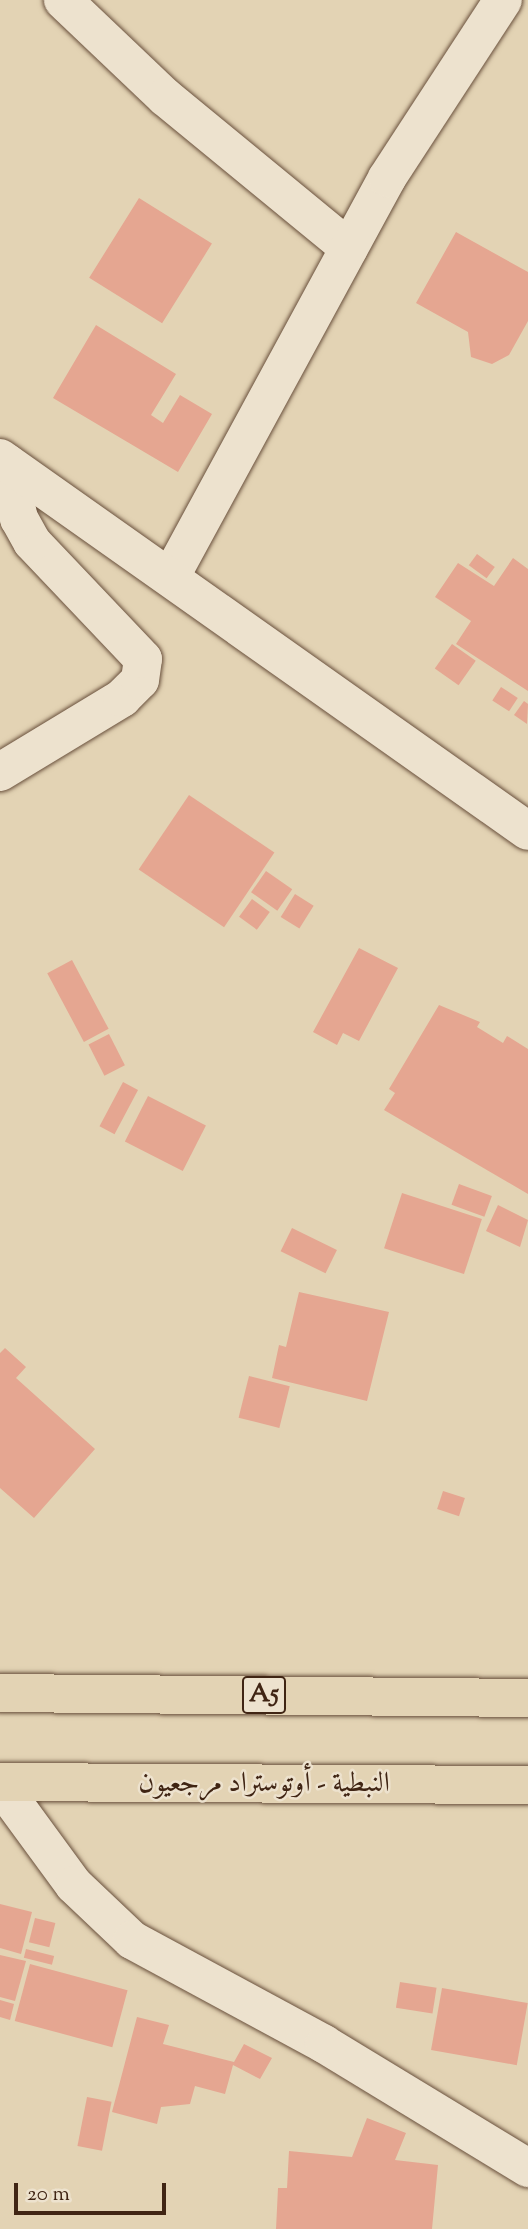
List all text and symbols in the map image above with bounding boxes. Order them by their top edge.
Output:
road number: A5 [241,1672,287,1718]
street label: النبطية - أوتوستراد مرجعيون [138,1767,390,1801]
scale bar [18,2170,170,2214]
text: 20 m [27,2180,70,2210]

